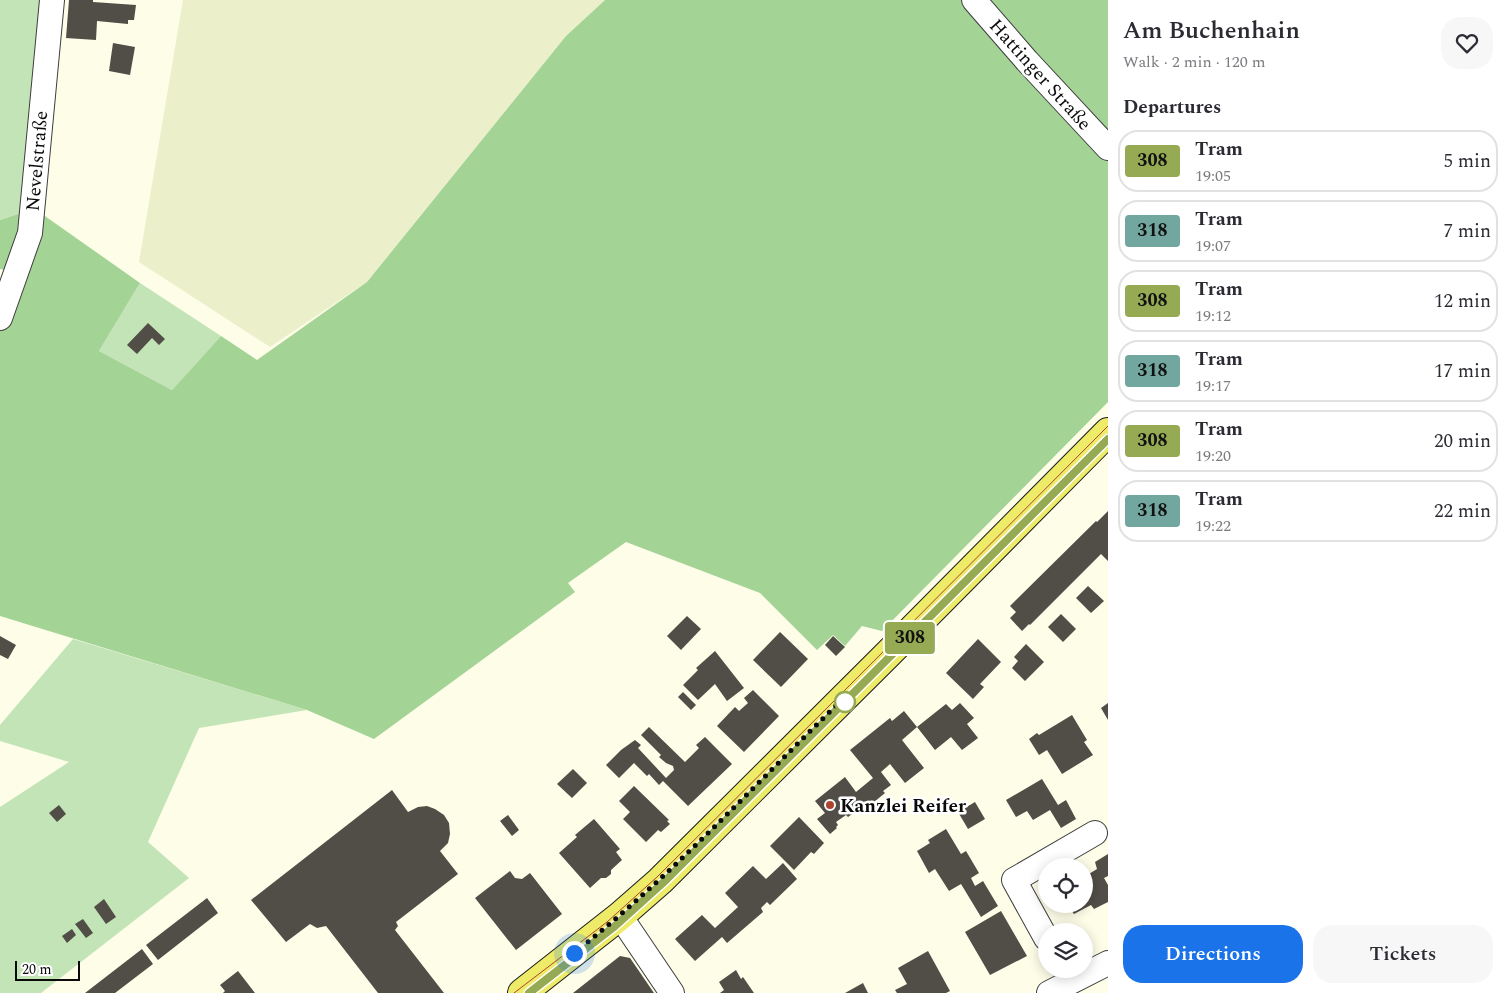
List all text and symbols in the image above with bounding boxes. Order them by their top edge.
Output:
street label: Hattinger Straße [982,13,1098,137]
text: Am Buchenhain [1123,13,1300,49]
button: heart [1441,17,1493,69]
text: Walk · 2 min · 120 m [1123,50,1266,74]
text: Departures [1123,93,1221,122]
street label: Nevelstraße [19,110,56,213]
text: Tram [1195,135,1243,164]
text: 308 [1137,147,1168,174]
text: 5 min [1443,147,1491,176]
text: 19:05 [1195,164,1231,188]
text: Tram [1195,205,1243,234]
text: 318 [1137,217,1168,244]
text: 7 min [1443,217,1491,246]
text: 19:07 [1195,234,1231,258]
text: Tram [1195,275,1243,304]
text: 308 [1137,287,1168,314]
text: 12 min [1434,287,1491,316]
text: 19:12 [1195,304,1231,328]
text: Tram [1195,345,1243,374]
text: 318 [1137,357,1168,384]
text: 17 min [1434,357,1491,386]
text: 19:17 [1195,374,1231,398]
text: Tram [1195,415,1243,444]
text: 308 [1137,427,1168,454]
text: 20 min [1434,427,1491,456]
text: 19:20 [1195,444,1231,468]
text: Tram [1195,485,1243,514]
text: 318 [1137,497,1168,524]
text: 22 min [1434,497,1491,526]
text: 19:22 [1195,514,1231,538]
line badge: 308 [881,622,939,654]
text: 308 [895,624,925,651]
unlabelled marker [834,691,856,713]
place label: Kanzlei Reifer [840,792,967,821]
marker: Kanzlei Reifer [824,799,836,811]
map controls [1038,858,1093,978]
button: locate [1038,858,1093,913]
button: layers [1038,923,1093,978]
button: Directions [1123,925,1303,983]
button: Tickets [1313,925,1493,983]
your location [562,941,587,966]
scale bar [15,958,80,981]
text: 20 m [22,959,52,980]

